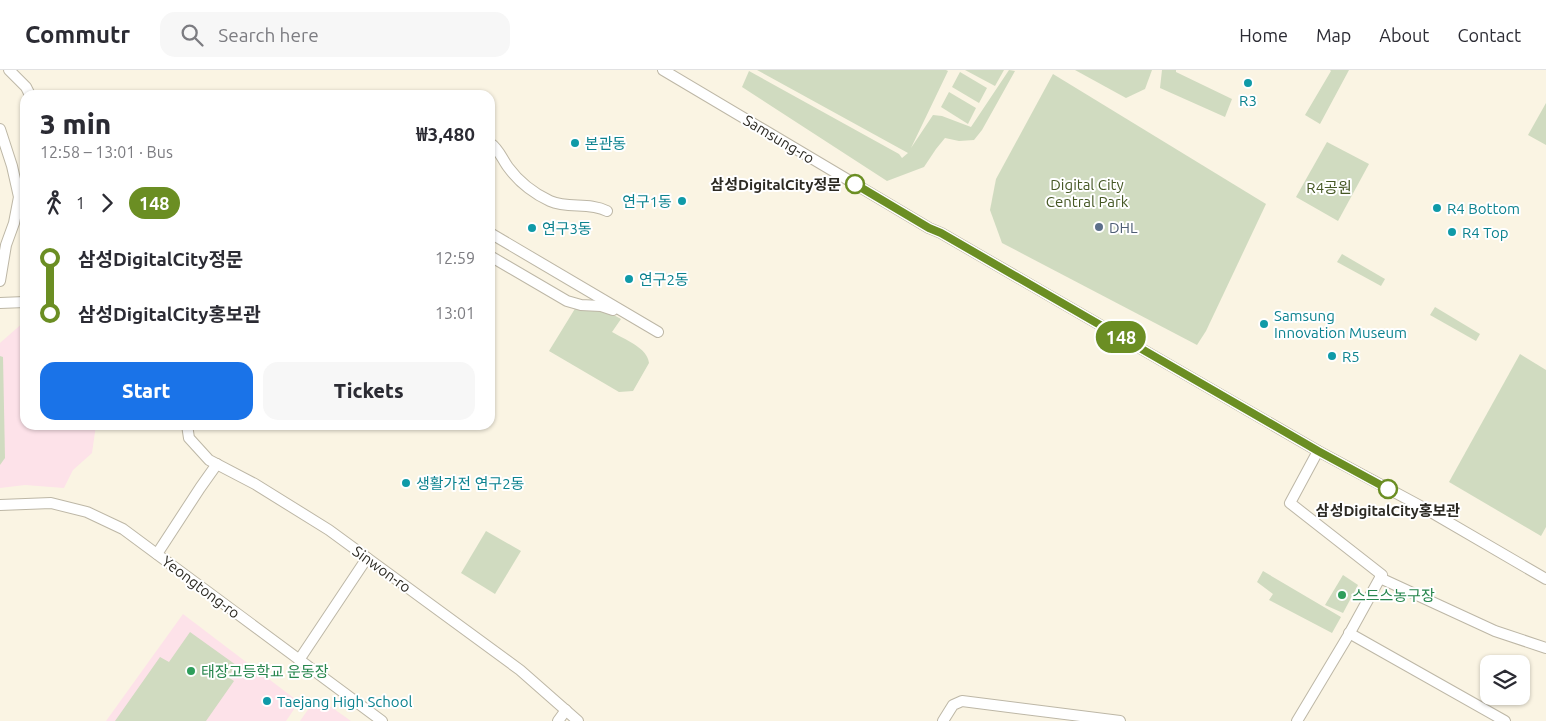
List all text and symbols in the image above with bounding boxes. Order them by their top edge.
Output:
search box [160,12,510,57]
text: Commutr [25,21,130,48]
icon: search [178,21,206,49]
text: Search here [218,24,319,46]
text: Home [1239,25,1288,45]
text: Map [1316,25,1351,45]
text: About [1379,25,1429,45]
text: Contact [1457,25,1521,45]
marker: R3 [1242,77,1254,89]
place label: R3 [1239,92,1257,109]
text: 3 min [40,108,111,139]
street label: Samsung-ro [741,111,817,167]
text: ₩3,480 [416,123,475,145]
place label: 본관동 [585,135,626,152]
marker: 본관동 [569,137,581,149]
text: 12:58 – 13:01 · Bus [40,143,173,161]
marker: 삼성DigitalCity정문 [845,174,865,194]
place label: 삼성DigitalCity정문 [710,176,841,193]
park label: Digital City Central Park [1046,176,1129,210]
park label: R4공원 [1306,179,1352,196]
icon: walk [40,189,68,217]
icon: forward [93,189,121,217]
text: 148 [139,193,170,213]
place label: 연구1동 [622,193,672,210]
text: 1 [76,194,85,212]
marker: 연구1동 [676,195,688,207]
place label: R4 Bottom [1447,200,1520,217]
marker: R4 Bottom [1431,202,1443,214]
place label: DHL [1109,219,1138,236]
place label: 연구3동 [542,220,592,237]
marker: DHL [1093,221,1105,233]
marker: 연구3동 [526,222,538,234]
place label: R4 Top [1462,224,1508,241]
marker: R4 Top [1446,226,1458,238]
text: 삼성DigitalCity정문 [78,248,243,270]
text: 12:59 [435,249,475,267]
place label: 연구2동 [639,271,689,288]
marker: 연구2동 [623,273,635,285]
text: 삼성DigitalCity홍보관 [78,303,261,325]
text: 13:01 [435,304,475,322]
place label: Samsung Innovation Museum [1274,307,1407,341]
marker: Samsung Innovation Museum [1258,318,1270,330]
line badge: 148 [1092,321,1150,353]
text: 148 [1106,327,1136,347]
place label: R5 [1342,348,1360,365]
marker: R5 [1326,350,1338,362]
button: Start [40,362,253,420]
button: Tickets [263,362,475,420]
place label: 생활가전 연구2동 [416,475,525,492]
marker: 생활가전 연구2동 [400,477,412,489]
marker: 삼성DigitalCity홍보관 [1378,479,1398,499]
place label: 삼성DigitalCity홍보관 [1316,502,1460,519]
street label: Sinwon-ro [350,542,414,596]
street label: Yeongtong-ro [159,552,243,622]
place label: 스드스농구장 [1352,587,1435,604]
marker: 스드스농구장 [1336,589,1348,601]
map controls [1480,655,1530,705]
button: layers [1480,655,1530,705]
place label: 태장고등학교 운동장 [201,663,329,680]
marker: 태장고등학교 운동장 [185,665,197,677]
place label: Taejang High School [277,693,412,710]
marker: Taejang High School [261,695,273,707]

